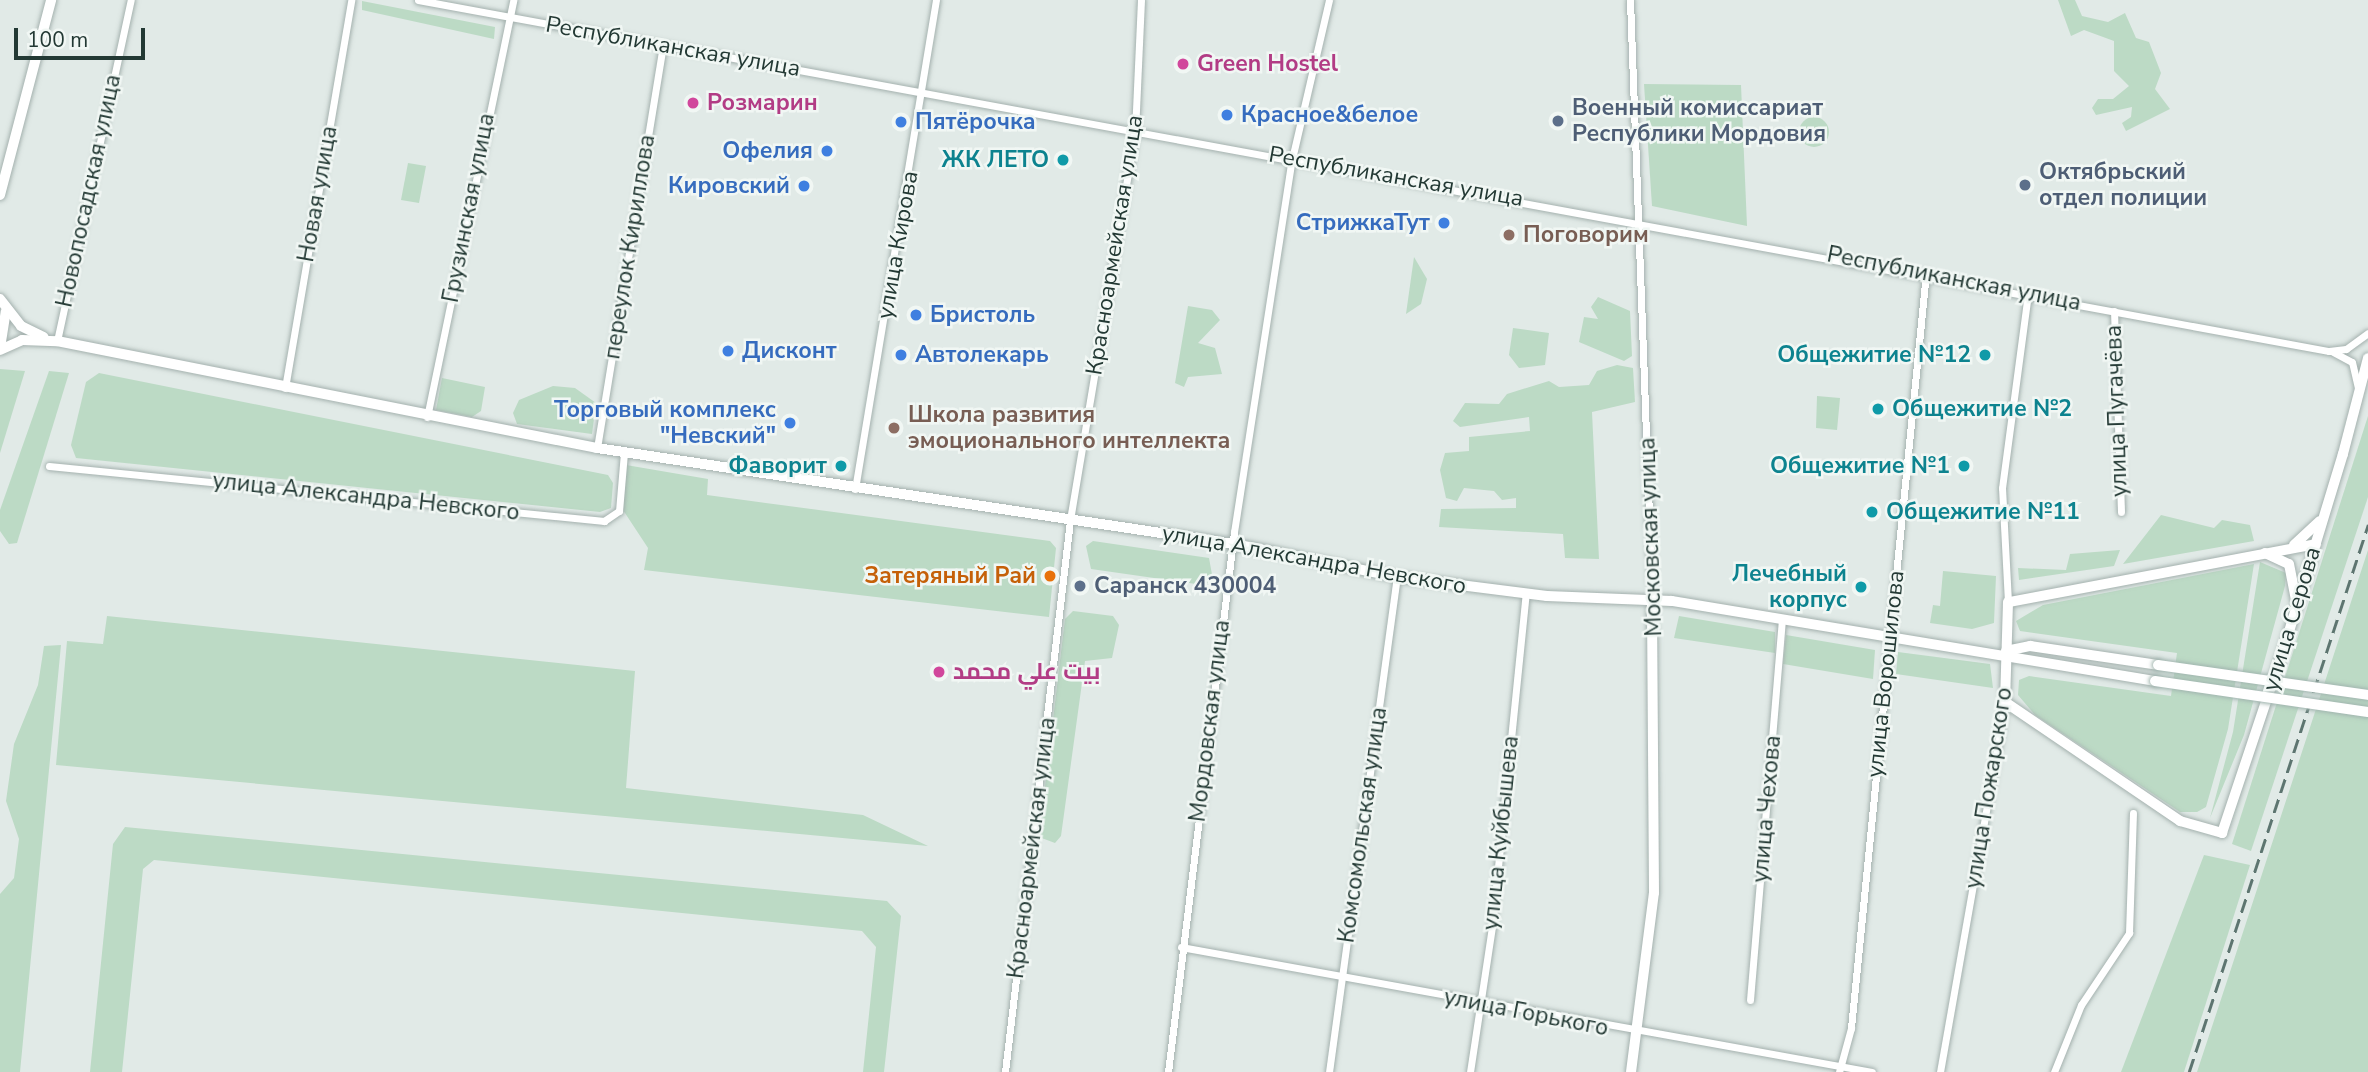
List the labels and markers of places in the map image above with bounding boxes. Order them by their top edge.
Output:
place label: Green Hostel [1197,50,1338,78]
marker: Green Hostel [1175,56,1191,72]
place label: Розмарин [707,89,818,117]
place label: Военный комиссариат Республики Мордовия [1572,94,1826,148]
marker: Розмарин [685,95,701,111]
place label: Красное&белое [1241,101,1418,129]
marker: Красное&белое [1219,107,1235,123]
place label: Пятёрочка [915,108,1036,136]
marker: Военный комиссариат Республики Мордовия [1550,113,1566,129]
marker: Пятёрочка [893,114,909,130]
place label: Офелия [722,137,813,165]
marker: Офелия [819,143,835,159]
place label: ЖК ЛЕТО [942,146,1049,174]
marker: ЖК ЛЕТО [1055,152,1071,168]
place label: Октябрьский отдел полиции [2039,158,2207,212]
place label: Кировский [668,172,790,200]
marker: Октябрьский отдел полиции [2017,177,2033,193]
marker: Кировский [796,178,812,194]
place label: СтрижкаТут [1296,209,1430,237]
marker: СтрижкаТут [1436,215,1452,231]
place label: Поговорим [1523,221,1649,249]
marker: Поговорим [1501,227,1517,243]
place label: Бристоль [930,301,1035,329]
marker: Бристоль [908,307,924,323]
place label: Дисконт [742,337,837,365]
place label: Автолекарь [915,341,1049,369]
place label: Общежитие №12 [1777,341,1971,369]
marker: Дисконт [720,343,736,359]
marker: Автолекарь [893,347,909,363]
marker: Общежитие №12 [1977,347,1993,363]
place label: Общежитие №2 [1892,395,2072,423]
place label: Торговый комплекс "Невский" [554,396,776,450]
place label: Школа развития эмоционального интеллекта [908,401,1230,455]
marker: Общежитие №2 [1870,401,1886,417]
marker: Торговый комплекс "Невский" [782,415,798,431]
marker: Школа развития эмоционального интеллекта [886,420,902,436]
place label: Фаворит [728,452,827,480]
place label: Общежитие №1 [1770,452,1950,480]
marker: Фаворит [833,458,849,474]
marker: Общежитие №1 [1956,458,1972,474]
place label: Общежитие №11 [1886,498,2080,526]
marker: Общежитие №11 [1864,504,1880,520]
place label: Лечебный корпус [1732,560,1847,614]
place label: Затеряный Рай [865,562,1036,590]
marker: Затеряный Рай [1042,568,1058,584]
place label: Саранск 430004 [1094,572,1276,600]
marker: Саранск 430004 [1072,578,1088,594]
marker: Лечебный корпус [1853,579,1869,595]
place label: بيت علي محمد [953,658,1100,686]
marker: بيت علي محمد [931,664,947,680]

